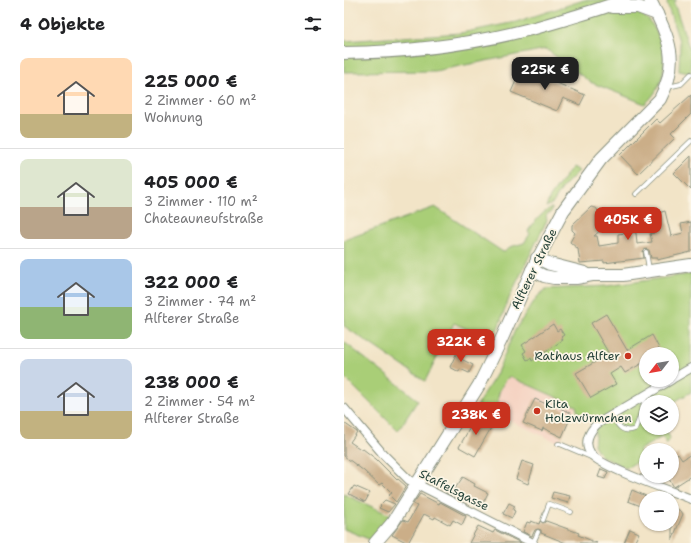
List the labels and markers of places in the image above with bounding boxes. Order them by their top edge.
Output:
pin: 225K € [512,57,578,91]
pin: 405K € [595,207,661,241]
pin: 322K € [428,329,494,363]
place label: Rathaus Alfter [535,348,620,364]
marker: Rathaus Alfter [623,351,633,361]
place label: Kita Holzwürmchen [545,396,632,426]
pin: 238K € [443,402,509,436]
marker: Kita Holzwürmchen [532,406,542,416]

